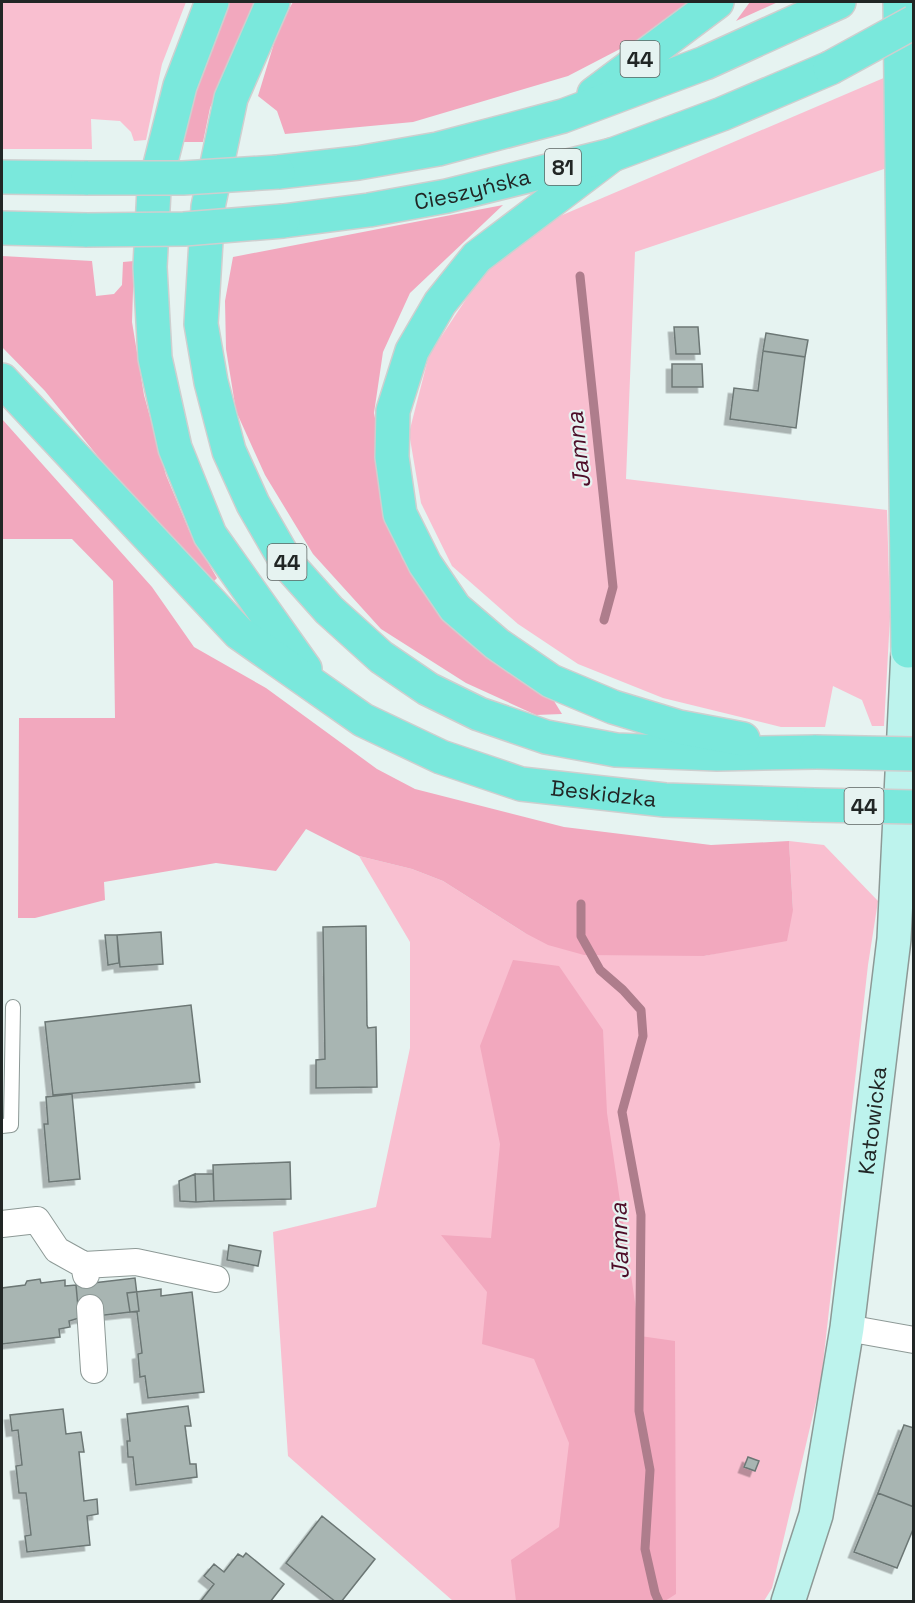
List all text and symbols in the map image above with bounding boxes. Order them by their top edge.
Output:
road number: 44 [620,41,660,77]
road number: 81 [545,149,581,185]
street label: Cieszyńska [412,162,533,216]
water label: Jamna [559,410,597,490]
road number: 44 [268,544,306,580]
street label: Beskidzka [549,773,658,813]
road number: 44 [844,788,884,824]
street label: Katowicka [852,1064,893,1176]
water label: Jamna [602,1202,636,1280]

